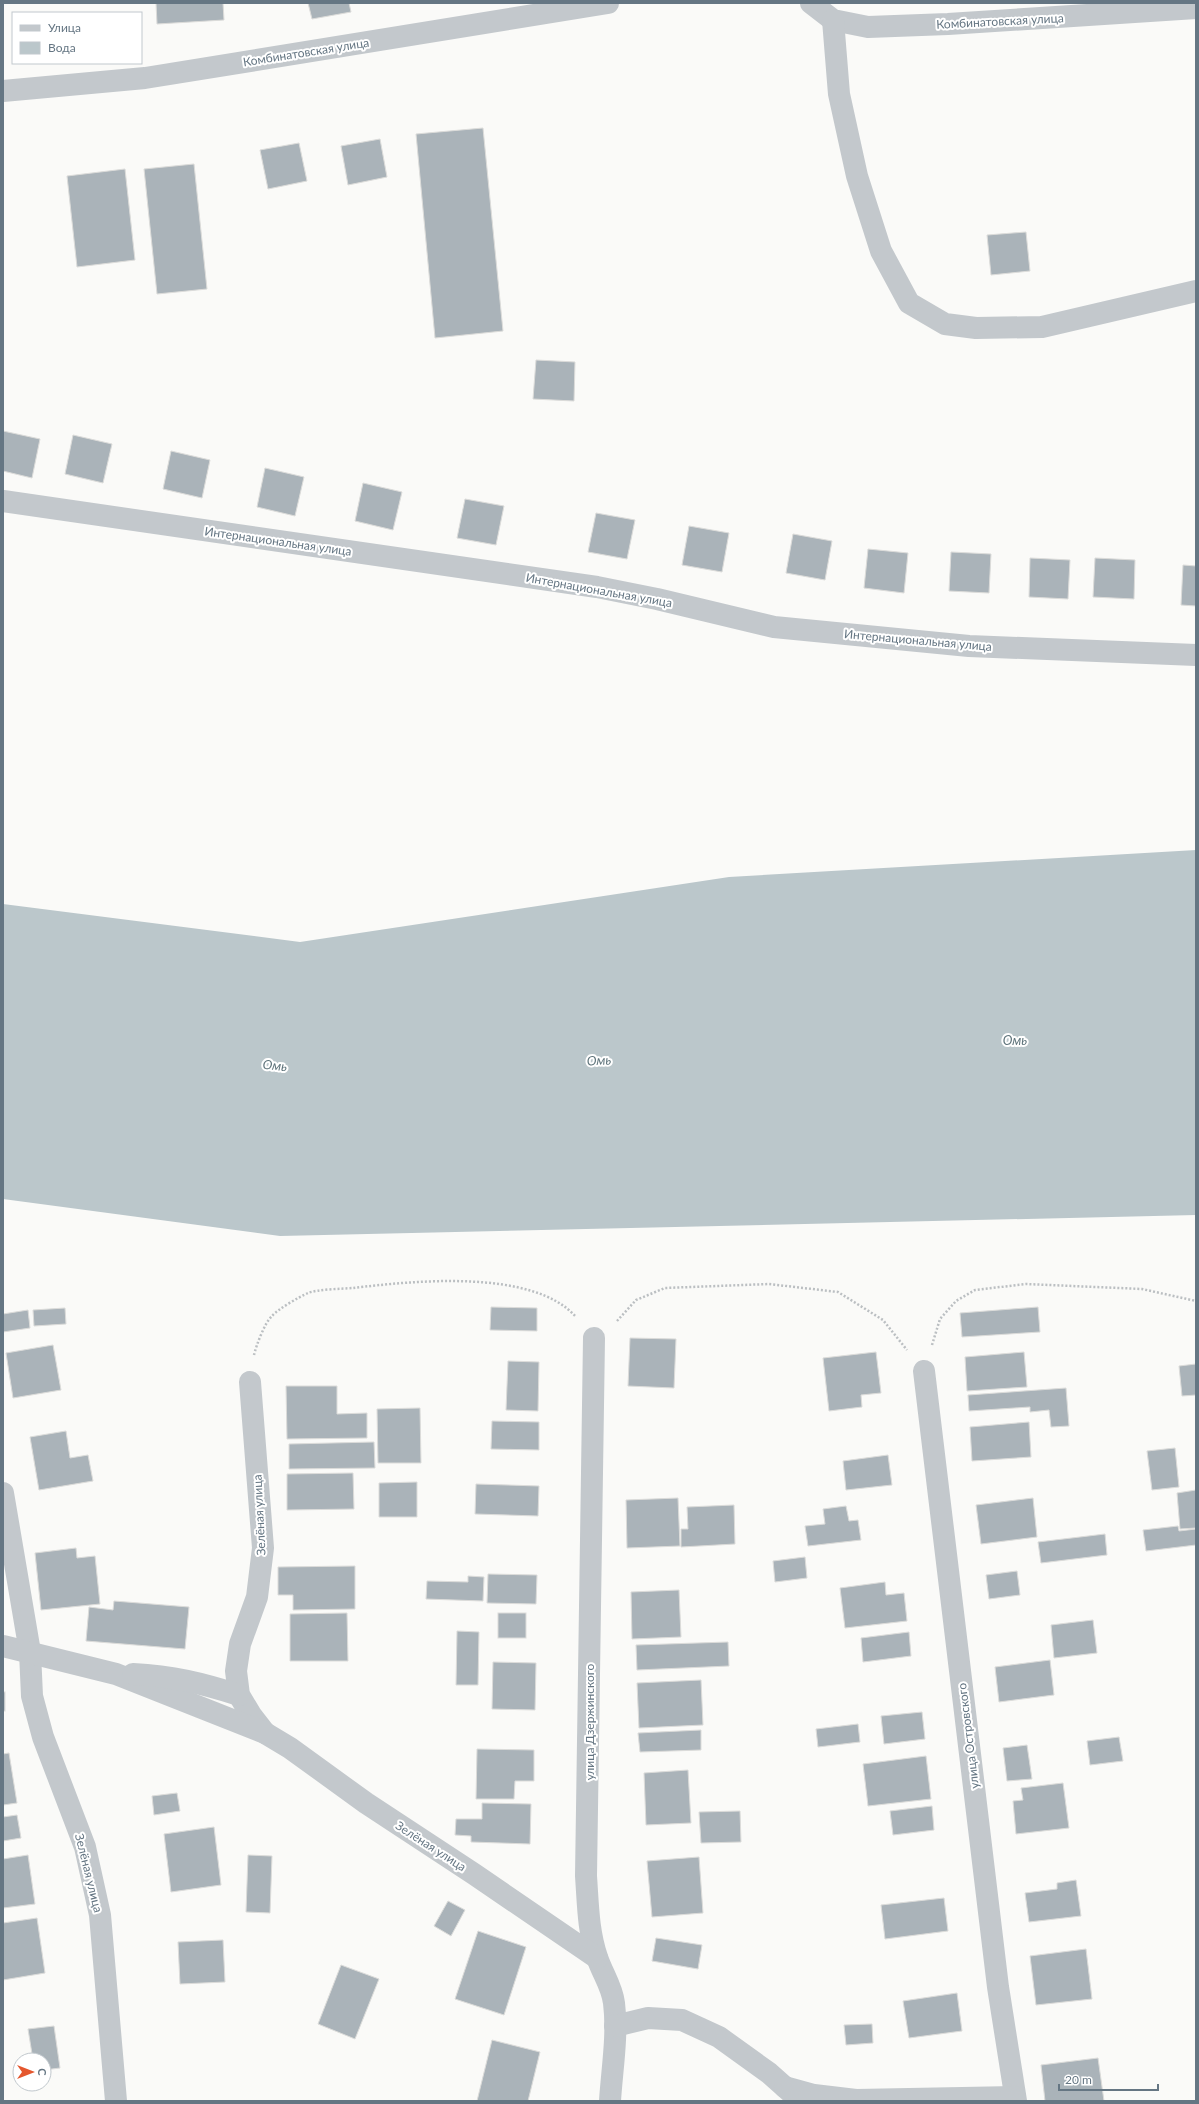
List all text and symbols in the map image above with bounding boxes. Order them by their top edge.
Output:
street label: Комбинатовская улица [936,10,1064,32]
legend [12,12,142,64]
text: Улица [48,20,81,35]
street label: Комбинатовская улица [242,35,370,69]
text: Вода [48,40,76,55]
street label: Интернациональная улица [203,523,353,559]
street label: Интернациональная улица [525,570,673,610]
street label: Интернациональная улица [843,626,993,654]
water label: Омь [1003,1032,1027,1048]
water label: Омь [587,1052,612,1068]
water label: Омь [262,1056,288,1074]
street label: Зелёная улица [249,1474,269,1556]
street label: улица Дзержинского [582,1664,597,1780]
street label: улица Островского [954,1682,982,1790]
street label: Зелёная улица [393,1818,469,1874]
street label: Зелёная улица [72,1832,106,1914]
north arrow [12,2052,52,2092]
scale bar [1059,2066,1158,2092]
text: С [36,2068,49,2076]
text: 20 m [1065,2072,1092,2087]

